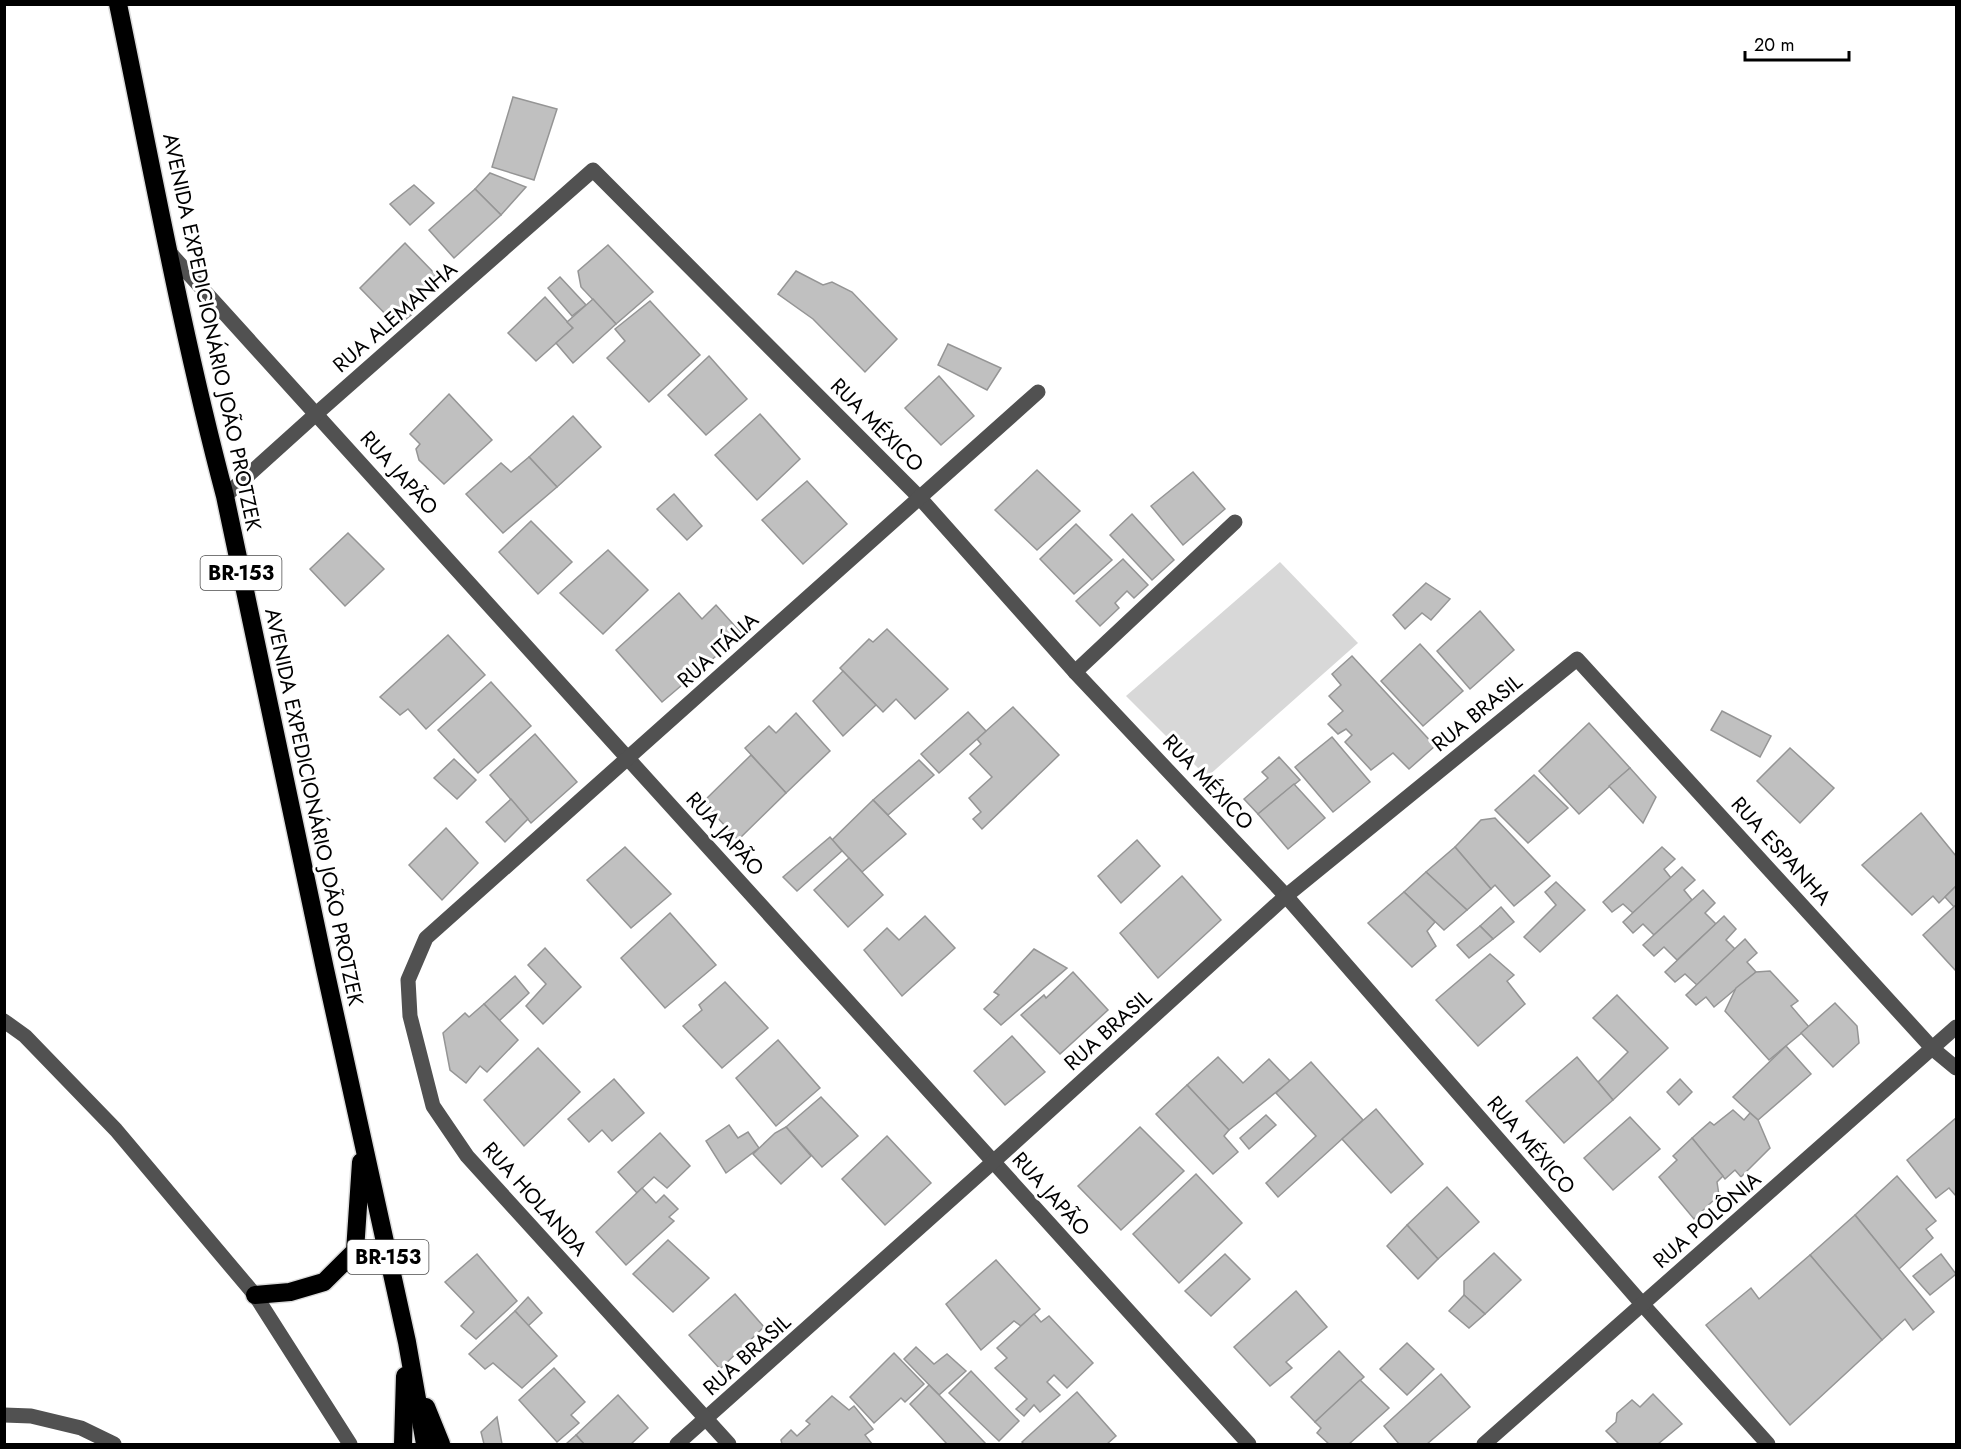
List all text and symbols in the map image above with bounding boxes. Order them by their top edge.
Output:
scale bar [1745,24,1848,62]
text: 20 m [1754,32,1794,58]
street label: AVENIDA EXPEDICIONÁRIO JOÃO PROTZEK [155,130,269,534]
street label: RUA ALEMANHA [326,254,464,379]
street label: RUA MÉXICO [823,371,931,479]
street label: RUA JAPÃO [353,424,445,522]
road number: BR-153 [200,556,282,590]
street label: AVENIDA EXPEDICIONÁRIO JOÃO PROTZEK [257,605,371,1009]
street label: RUA ITÁLIA [671,605,765,695]
street label: RUA BRASIL [1425,667,1529,759]
street label: RUA MÉXICO [1156,727,1260,837]
street label: RUA JAPÃO [679,785,771,883]
street label: RUA ESPANHA [1724,790,1838,912]
street label: RUA BRASIL [1058,982,1159,1077]
street label: RUA MÉXICO [1480,1089,1582,1201]
street label: RUA HOLANDA [476,1135,595,1263]
street label: RUA JAPÃO [1005,1145,1097,1243]
street label: RUA POLÔNIA [1647,1165,1767,1275]
road number: BR-153 [348,1240,428,1274]
street label: RUA BRASIL [697,1307,798,1402]

